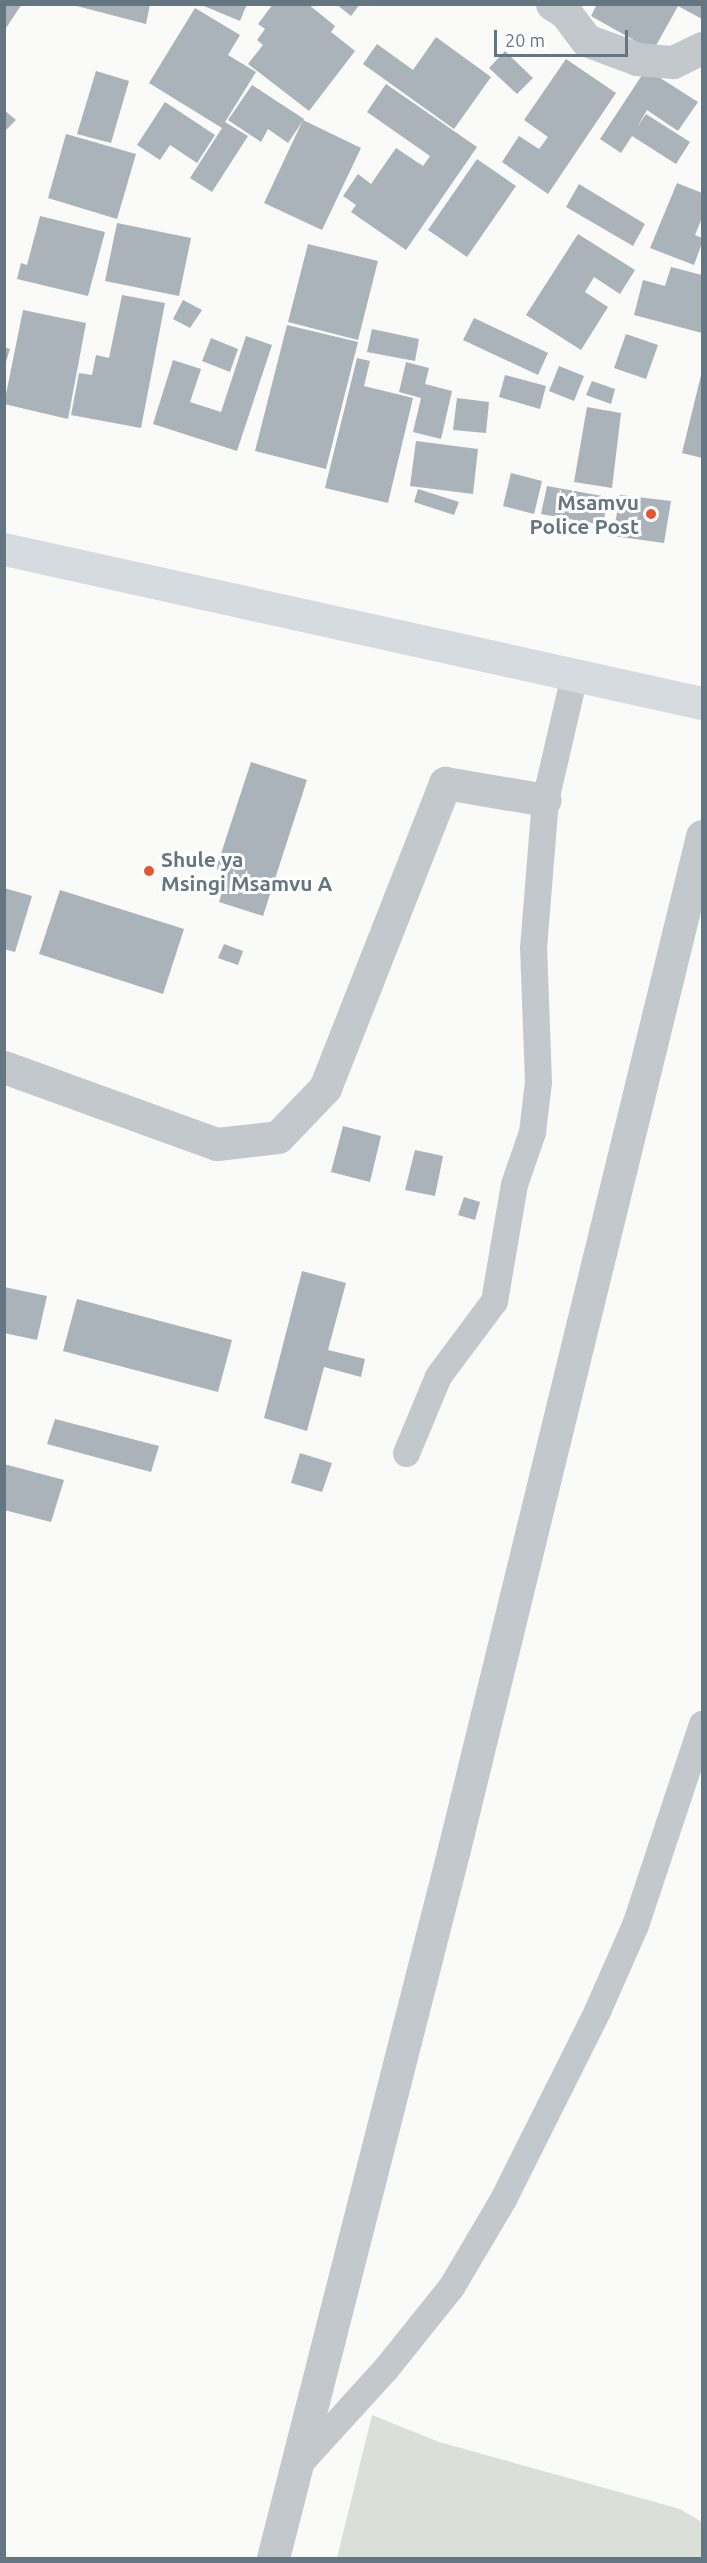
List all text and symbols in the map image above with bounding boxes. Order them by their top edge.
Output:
scale bar [497,18,630,56]
text: 20 m [505,30,545,50]
place label: Msamvu Police Post [530,489,639,539]
marker: Msamvu Police Post [644,507,658,521]
place label: Shule ya Msingi Msamvu A [161,846,332,896]
marker: Shule ya Msingi Msamvu A [142,864,156,878]

